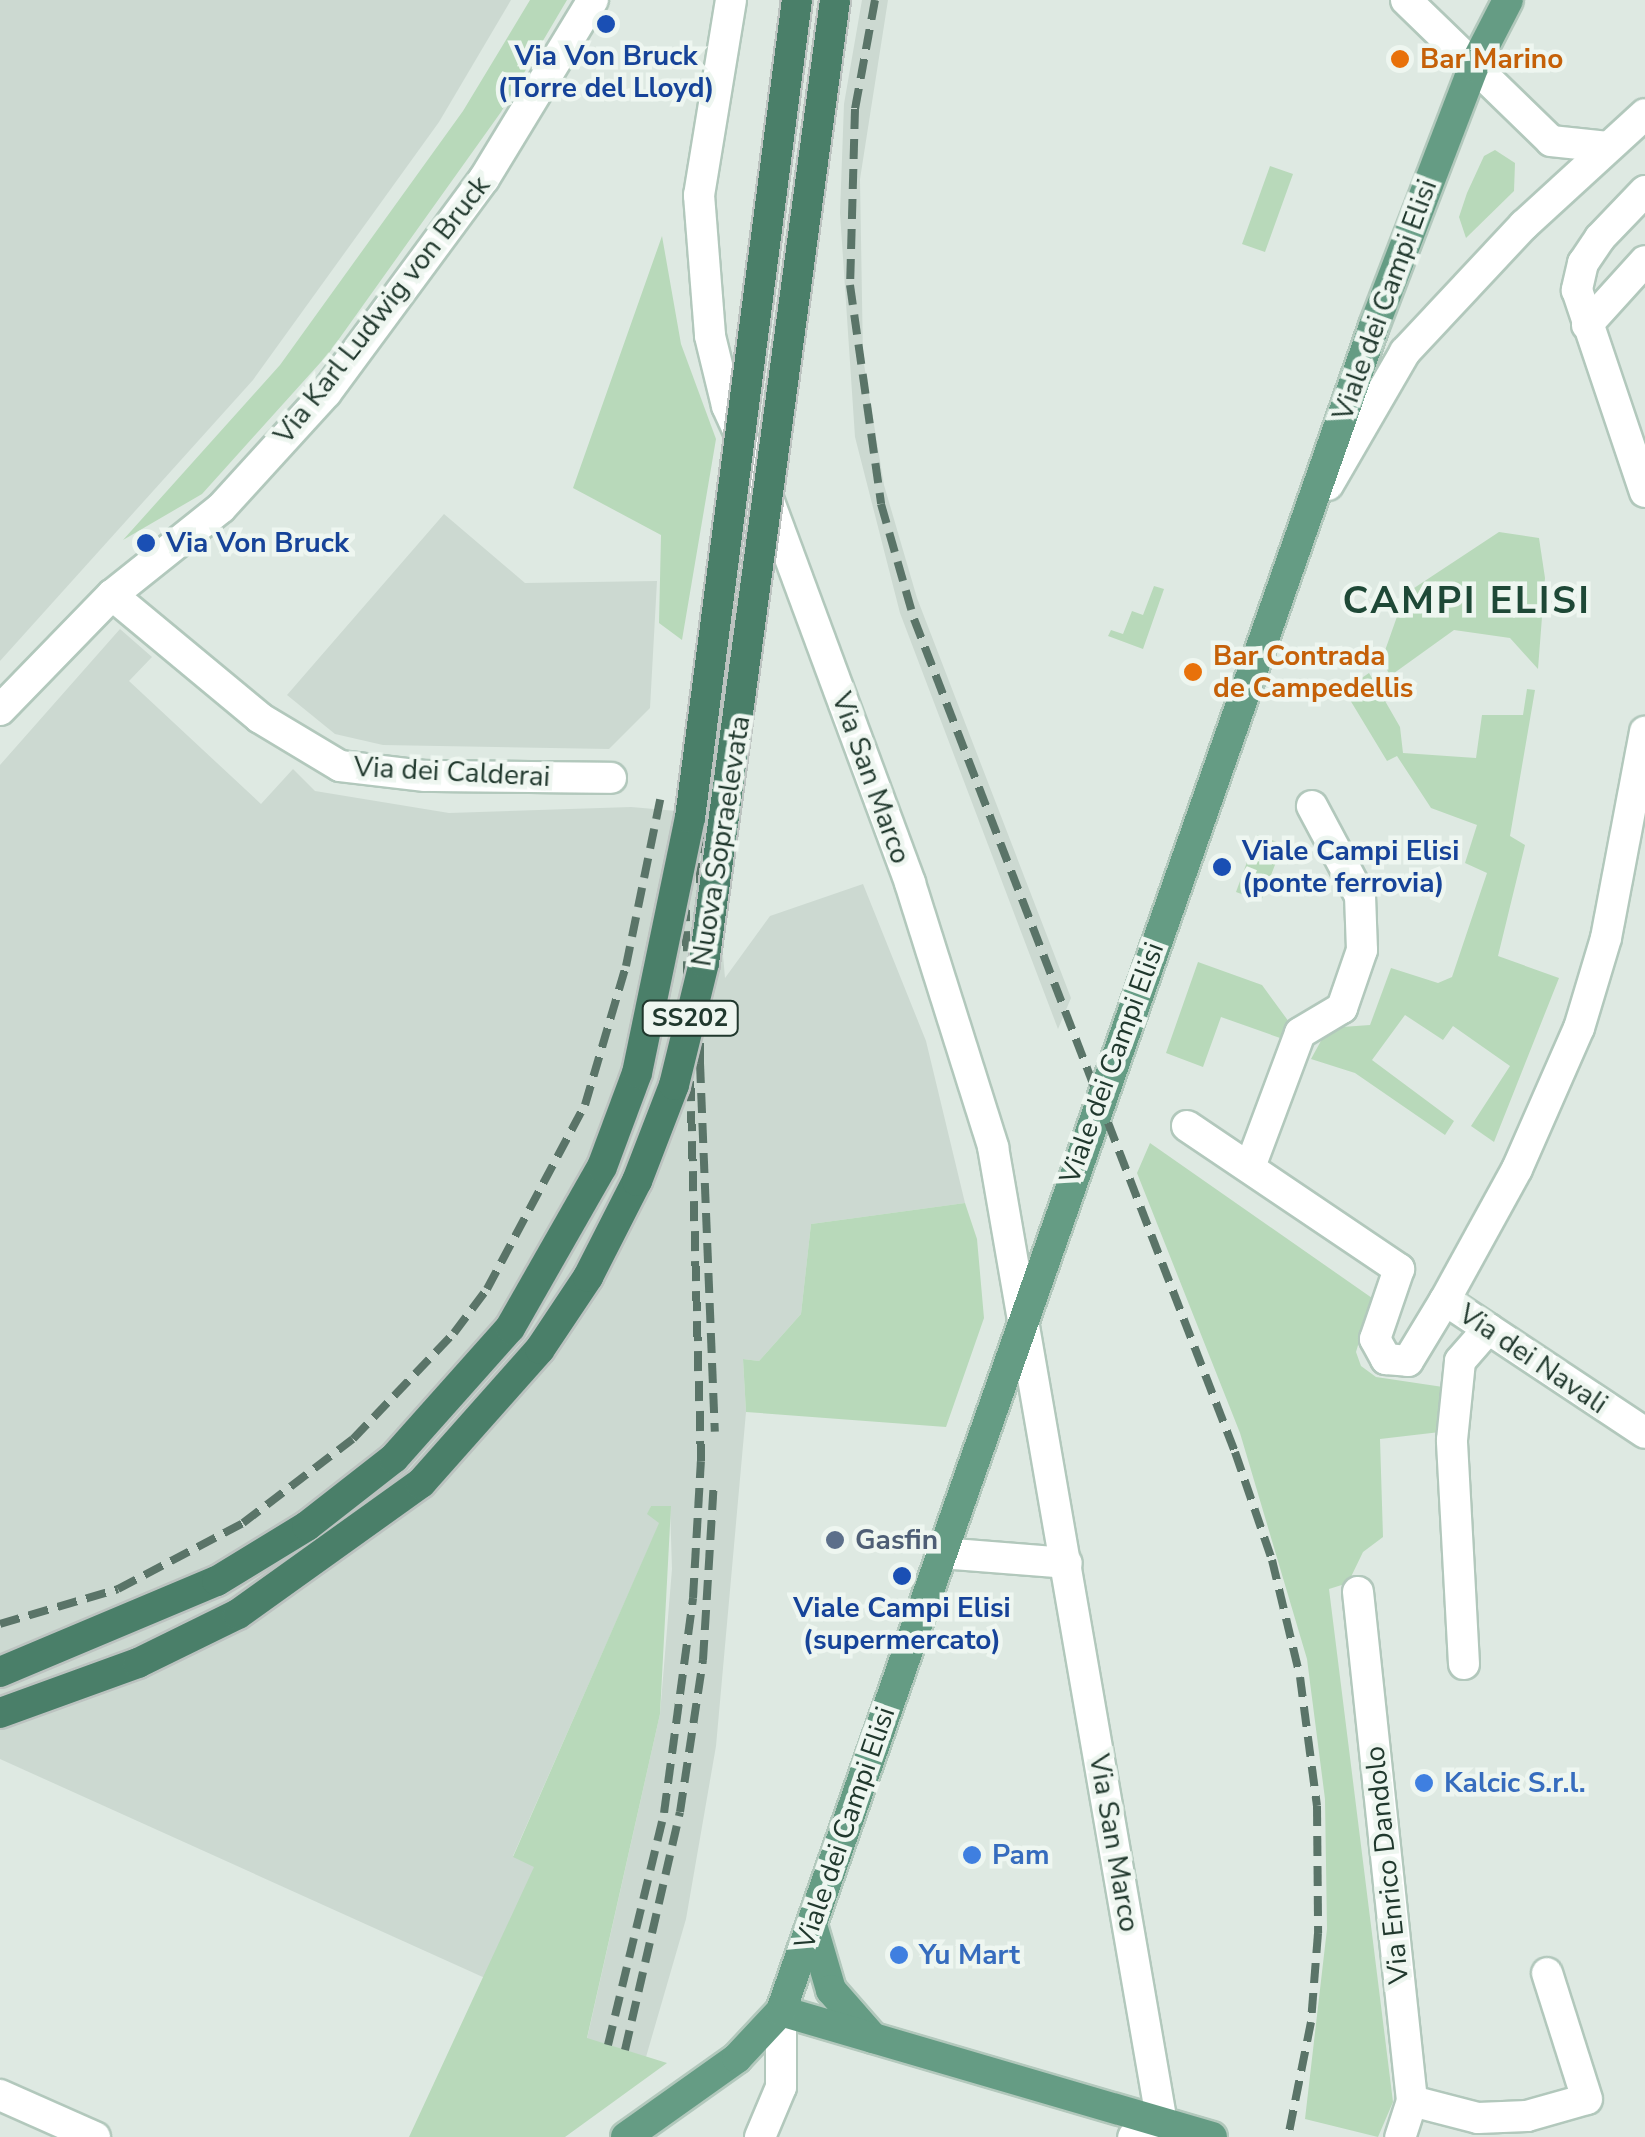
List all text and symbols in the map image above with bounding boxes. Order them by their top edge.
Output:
marker: Via Von Bruck (Torre del Lloyd) [595,13,617,35]
place label: Via Von Bruck (Torre del Lloyd) [497,39,715,105]
place label: Bar Marino [1420,42,1563,76]
marker: Bar Marino [1389,48,1411,70]
street label: Via Karl Ludwig von Bruck [267,169,497,451]
street label: Viale dei Campi Elisi [1326,175,1444,425]
place label: Via Von Bruck [166,526,349,560]
marker: Via Von Bruck [135,532,157,554]
district label: CAMPI ELISI [1342,578,1592,624]
place label: Bar Contrada de Campedellis [1213,639,1414,705]
marker: Bar Contrada de Campedellis [1182,661,1204,683]
street label: Via San Marco [824,688,918,868]
street label: Nuova Sopraelevata [685,713,757,969]
street label: Via dei Calderai [353,750,551,794]
place label: Viale Campi Elisi (ponte ferrovia) [1242,834,1459,900]
marker: Viale Campi Elisi (ponte ferrovia) [1211,856,1233,878]
street label: Viale dei Campi Elisi [1053,938,1171,1188]
road number: SS202 [640,998,740,1038]
street label: Via dei Navali [1452,1297,1614,1421]
place label: Gasfin [855,1523,938,1557]
marker: Gasfin [824,1529,846,1551]
marker: Viale Campi Elisi (supermercato) [891,1565,913,1587]
place label: Viale Campi Elisi (supermercato) [793,1591,1011,1657]
street label: Viale dei Campi Elisi [788,1702,902,1954]
street label: Via Enrico Dandolo [1358,1744,1416,1986]
street label: Via San Marco [1082,1752,1146,1934]
place label: Kalcic S.r.l. [1444,1766,1586,1800]
marker: Kalcic S.r.l. [1413,1772,1435,1794]
place label: Pam [992,1838,1049,1872]
marker: Pam [961,1844,983,1866]
place label: Yu Mart [919,1938,1020,1972]
marker: Yu Mart [888,1944,910,1966]

